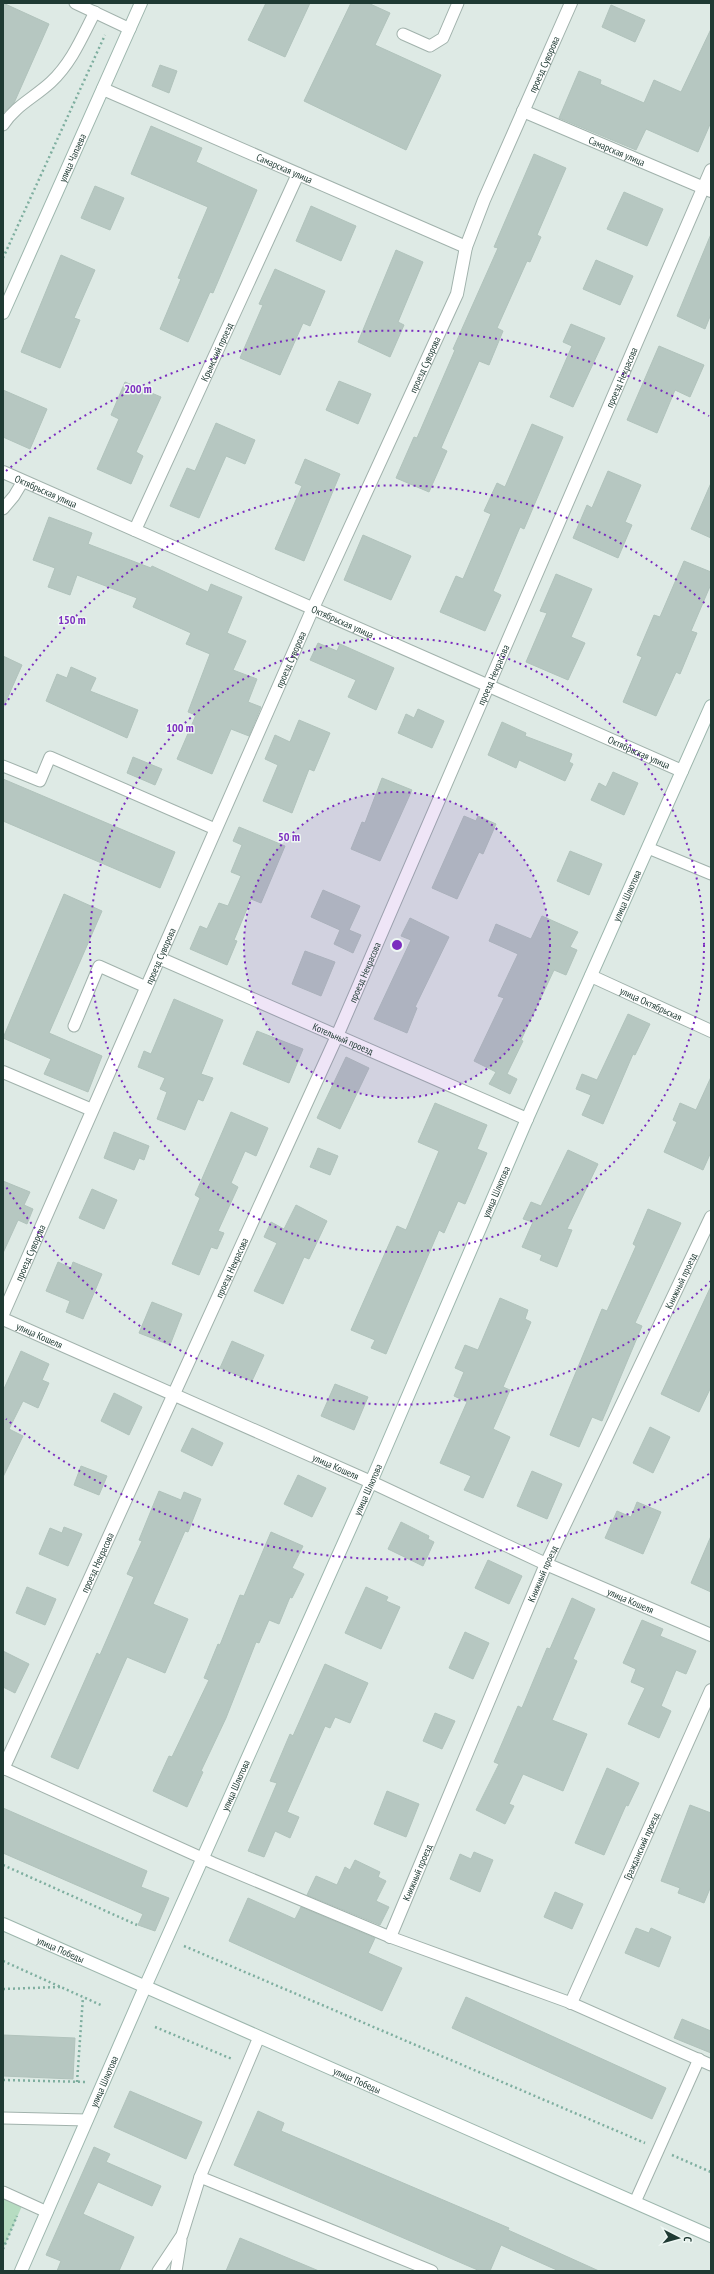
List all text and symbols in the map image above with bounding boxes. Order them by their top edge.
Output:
street label: проезд Суворова [526,34,563,95]
street label: улица Чапаева [56,131,89,184]
street label: Самарская улица [586,134,647,169]
street label: Самарская улица [254,151,315,186]
street label: Крымский проезд [198,320,236,383]
street label: проезд Суворова [407,334,444,395]
street label: проезд Некрасова [603,345,641,410]
text: 200 m [124,381,152,396]
street label: Октябрьская улица [13,472,79,511]
street label: Октябрьская улица [309,603,376,641]
text: 150 m [58,612,86,627]
street label: проезд Суворова [273,629,309,690]
street label: проезд Некрасова [475,643,512,707]
text: 100 m [166,720,194,735]
street label: Октябрьская улица [606,733,672,772]
text: 50 m [278,829,300,844]
street label: улица Шлютова [610,868,644,923]
street label: проезд Суворова [143,926,179,987]
centre of rings [390,938,404,952]
street label: проезд Некрасова [346,940,384,1005]
street label: улица Октябрьская [618,984,684,1024]
street label: Котельный проезд [311,1020,376,1058]
street label: улица Шлютова [479,1164,513,1220]
street label: проезд Суворова [12,1223,49,1283]
street label: проезд Некрасова [213,1236,251,1300]
street label: Книжный проезд [662,1250,700,1311]
street label: улица Кошеля [14,1320,65,1352]
street label: улица Кошеля [310,1451,361,1483]
street label: улица Шлютова [351,1462,385,1517]
street label: проезд Некрасова [78,1531,117,1595]
street label: Книжный проезд [525,1543,561,1604]
street label: улица Кошеля [605,1585,656,1617]
street label: улица Шлютова [219,1758,253,1813]
street label: Гражданский проезд [621,1810,663,1882]
street label: Книжный проезд [400,1842,435,1903]
street label: улица Победы [35,1934,86,1966]
street label: улица Шлютова [87,2054,121,2109]
street label: улица Победы [331,2064,383,2097]
north arrow [658,2218,698,2258]
text: С [681,2236,695,2242]

